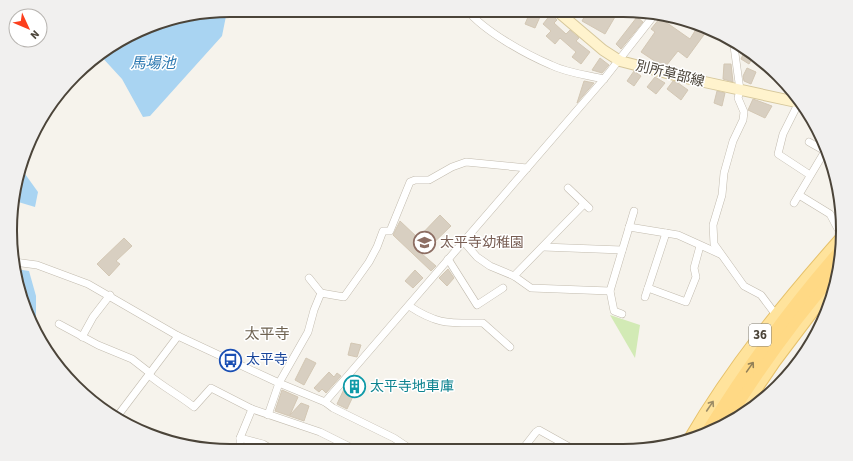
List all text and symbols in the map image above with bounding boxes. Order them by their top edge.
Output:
north arrow [8,8,48,48]
text: N [27,27,43,42]
water label: 馬場池 [130,53,177,74]
street label: 別所草部線 [634,56,706,92]
school or university icon: 太平寺幼稚園 [411,230,437,256]
place label: 太平寺幼稚園 [440,233,524,253]
district label: 太平寺 [244,324,290,345]
road number: 36 [749,324,771,346]
bus stop icon: 太平寺 [218,347,244,373]
place label: 太平寺 [246,350,288,370]
one-way arrow [746,361,754,372]
building icon: 太平寺地車庫 [341,374,367,400]
place label: 太平寺地車庫 [370,377,454,397]
one-way arrow [707,400,715,412]

